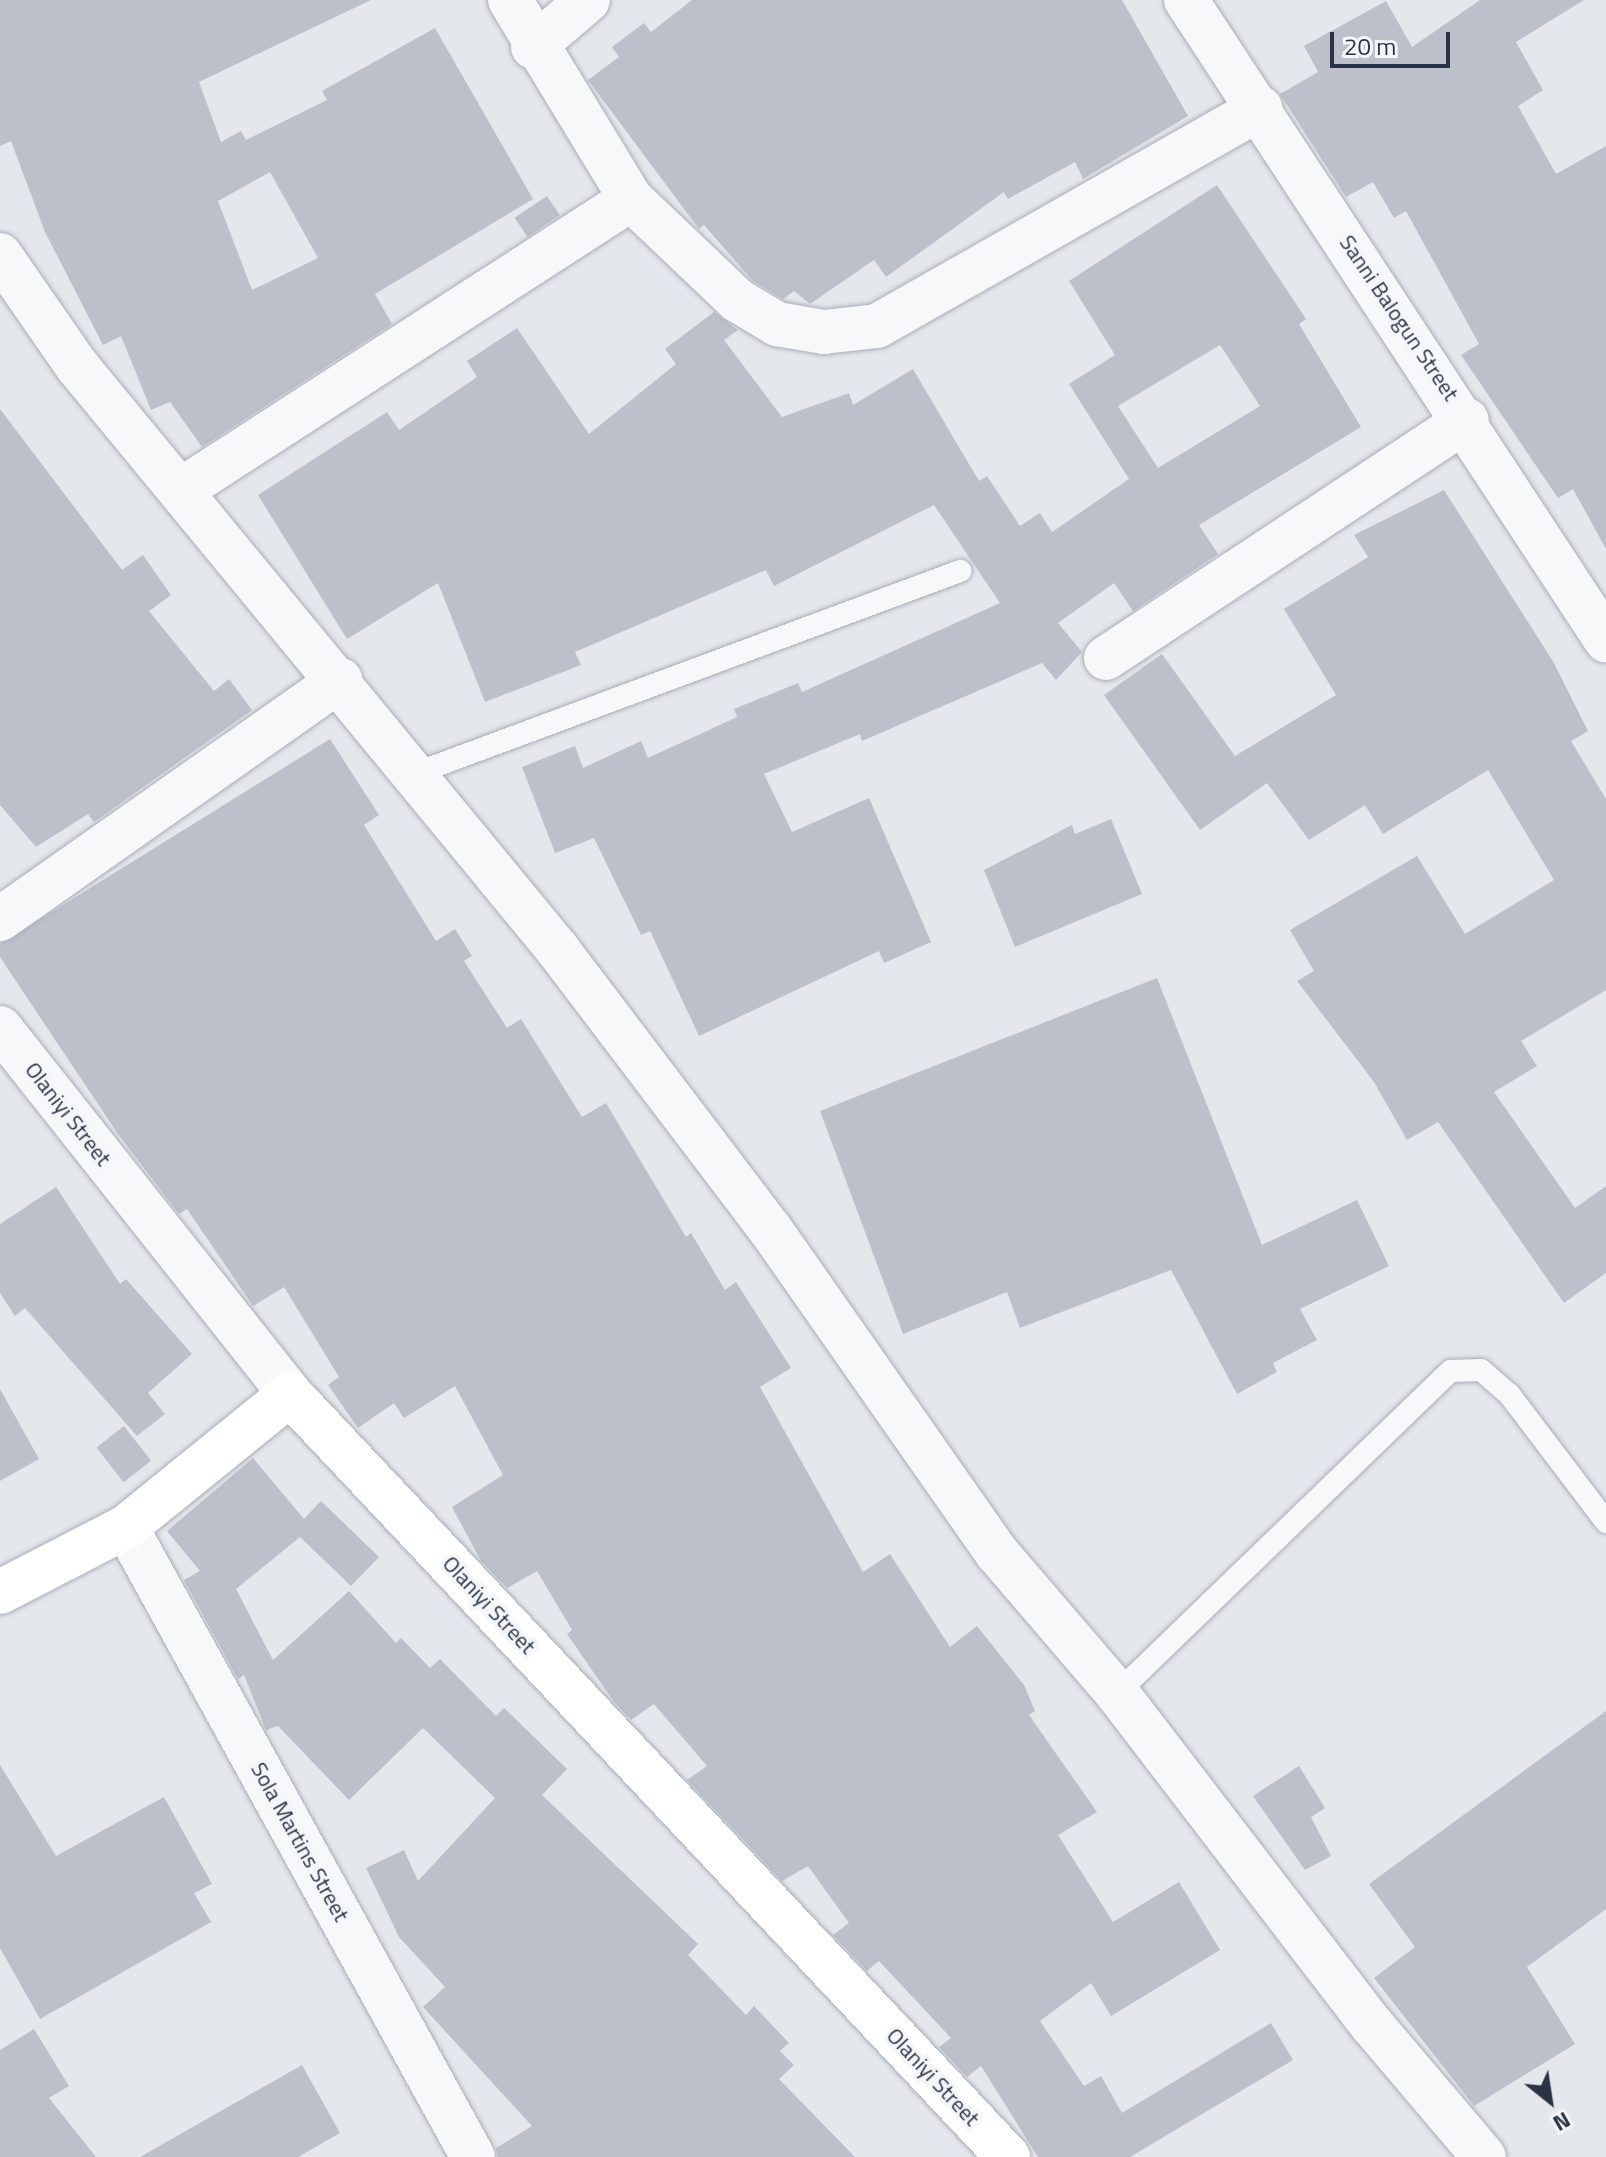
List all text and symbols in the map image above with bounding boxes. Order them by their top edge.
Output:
scale bar [1334,16,1454,66]
text: 20 m [1344,28,1396,64]
street label: Sanni Balogun Street [1334,230,1464,406]
street label: Olaniyi Street [19,1057,117,1171]
street label: Olaniyi Street [437,1551,541,1659]
street label: Sola Martins Street [245,1758,355,1926]
street label: Olaniyi Street [881,2023,985,2131]
north arrow [1510,2061,1590,2141]
text: N [1547,2103,1577,2140]

